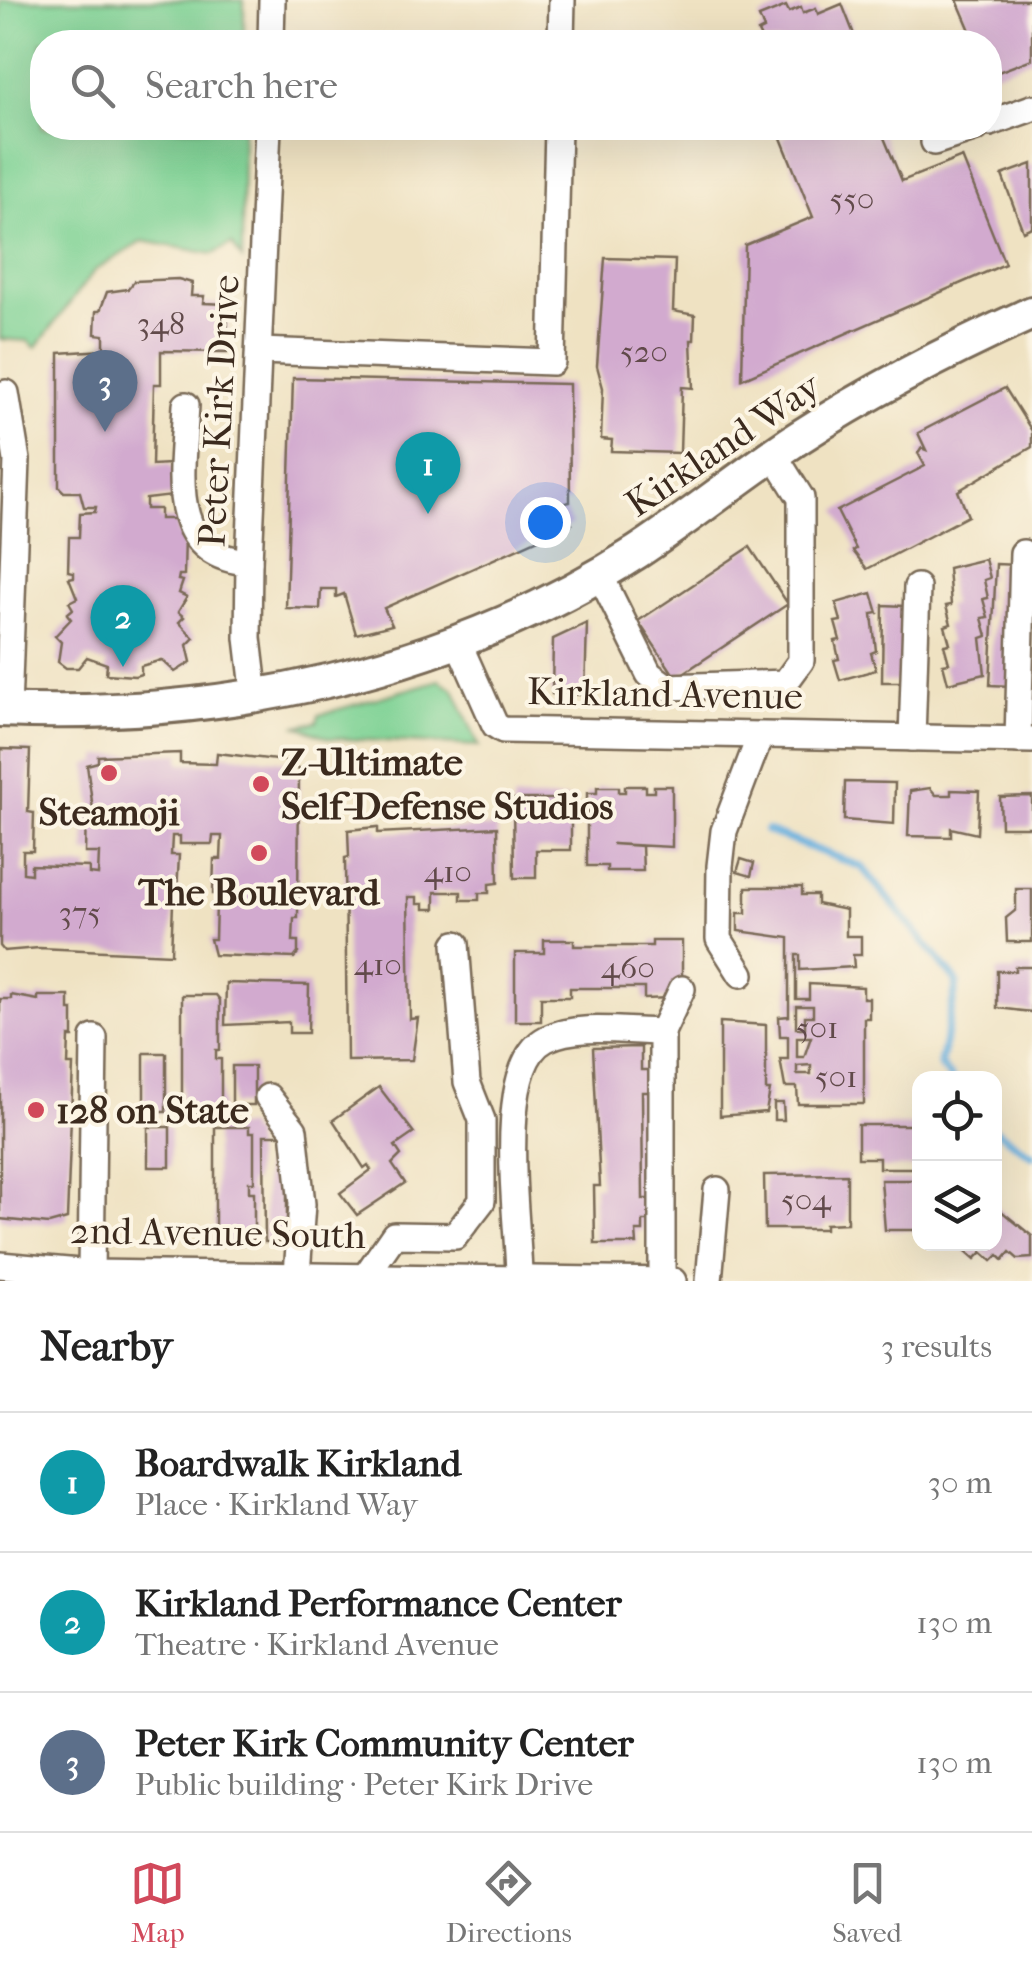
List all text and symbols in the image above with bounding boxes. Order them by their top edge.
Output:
search box [30,30,1002,140]
icon: search [65,58,120,113]
text: Search here [145,63,338,108]
house number: 550 [829,180,875,217]
street label: Peter Kirk Drive [189,274,249,548]
house number: 348 [137,305,185,342]
house number: 520 [620,333,668,370]
pin: 3 [72,350,138,432]
street label: Kirkland Way [617,362,830,527]
pin: 1 [396,432,460,514]
your location [520,497,571,548]
pin: 2 [90,584,156,667]
street label: Kirkland Avenue [527,669,803,719]
place label: Z-Ultimate Self-Defense Studios [281,740,613,829]
marker: Steamoji [98,762,120,784]
marker: Z-Ultimate Self-Defense Studios [250,773,272,795]
place label: Steamoji [38,790,180,835]
marker: The Boulevard [248,842,270,864]
house number: 410 [424,853,472,890]
place label: The Boulevard [138,870,381,915]
house number: 375 [59,894,101,931]
house number: 410 [354,946,402,983]
house number: 460 [601,949,655,986]
house number: 501 [796,1009,838,1046]
house number: 501 [815,1058,857,1095]
map controls [912,1071,1002,1251]
button: locate [912,1071,1002,1161]
place label: 128 on State [56,1088,249,1133]
marker: 128 on State [25,1099,47,1121]
button: layers [912,1161,1002,1251]
house number: 504 [781,1181,832,1218]
street label: 2nd Avenue South [70,1208,366,1258]
text: Nearby [40,1322,172,1371]
text: 3 results [881,1328,992,1365]
text: Boardwalk Kirkland [135,1441,461,1486]
text: 1 [67,1464,78,1501]
text: 30 m [928,1464,992,1501]
text: Place · Kirkland Way [135,1486,418,1523]
text: Kirkland Performance Center [135,1581,622,1626]
text: 2 [64,1604,81,1641]
text: 130 m [916,1604,992,1641]
text: Theatre · Kirkland Avenue [135,1626,499,1663]
text: Peter Kirk Community Center [135,1721,634,1766]
text: 3 [66,1744,79,1781]
text: 130 m [916,1744,992,1781]
text: Public building · Peter Kirk Drive [135,1766,593,1803]
tab: Map [130,1856,185,1949]
tab: Directions [446,1856,572,1949]
tab: Saved [832,1856,902,1949]

